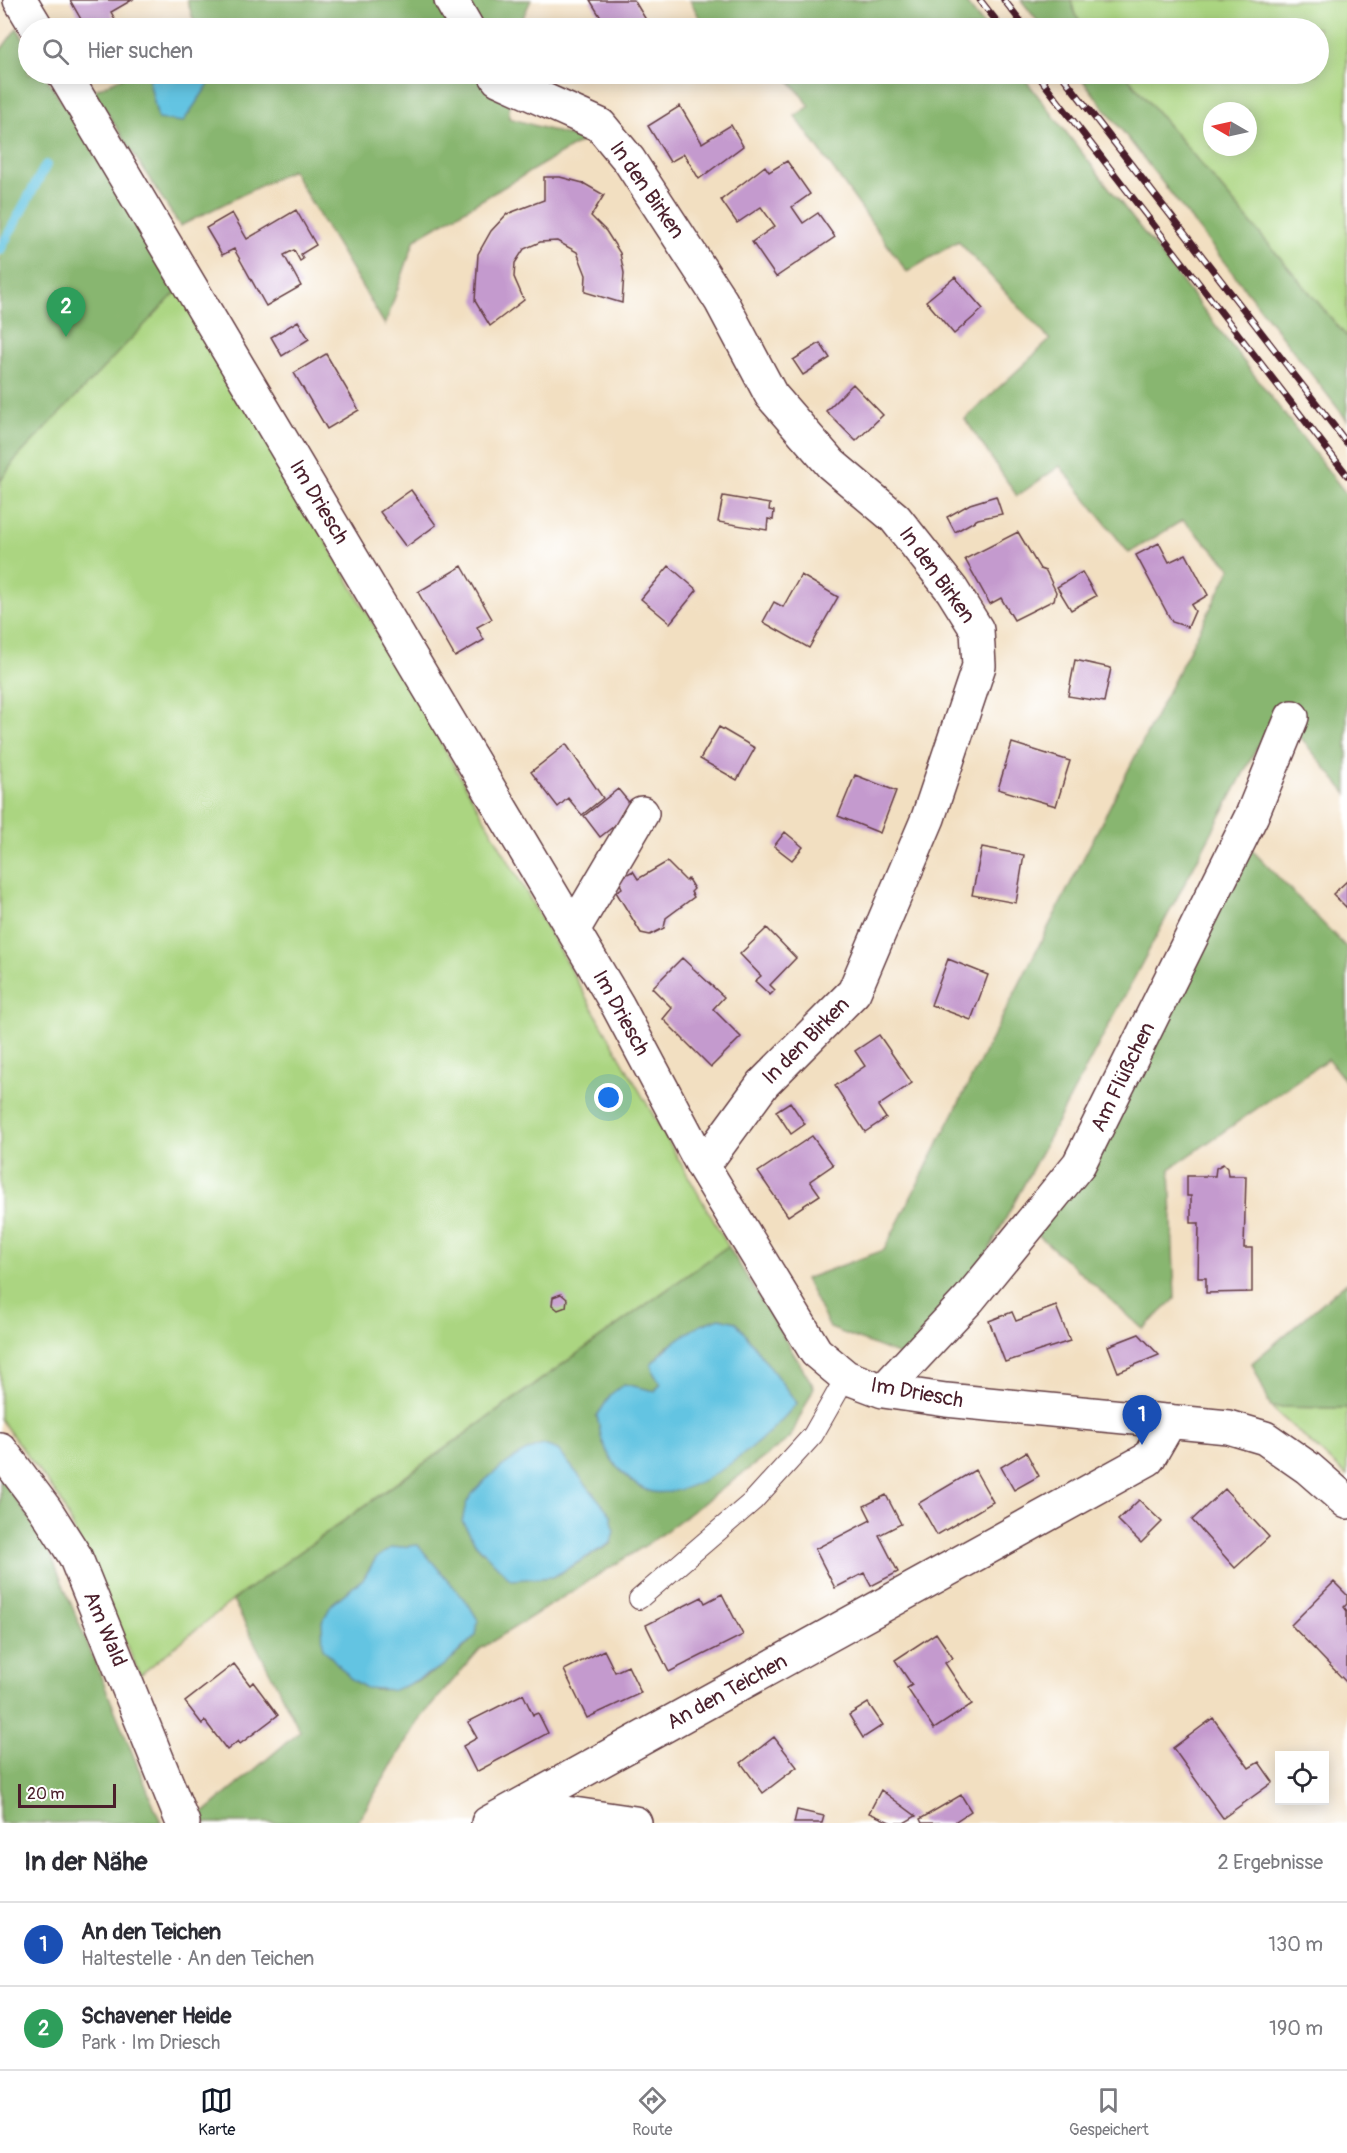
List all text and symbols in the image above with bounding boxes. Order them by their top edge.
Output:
search box [18,18,1329,84]
icon: search [39,35,72,68]
text: Hier suchen [87,37,193,65]
north arrow [1203,102,1257,156]
street label: In den Birken [604,136,690,244]
pin: 2 [46,288,86,337]
street label: Im Driesch [283,455,355,549]
street label: In den Birken [893,521,981,629]
street label: Im Driesch [586,965,656,1061]
street label: In den Birken [757,992,855,1090]
street label: Am Flüßchen [1085,1018,1161,1136]
your location [594,1083,623,1112]
street label: Im Driesch [868,1372,966,1414]
pin: 1 [1122,1396,1162,1445]
street label: Am Wald [77,1587,133,1671]
street label: An den Teichen [662,1648,792,1736]
map controls [1275,1751,1329,1805]
button: locate [1275,1751,1329,1805]
scale bar [18,1781,116,1808]
text: 20 m [27,1784,65,1804]
text: In der Nähe [24,1846,147,1878]
text: 2 Ergebnisse [1218,1850,1323,1875]
text: An den Teichen [81,1918,221,1946]
text: 1 [40,1932,47,1957]
text: 130 m [1268,1932,1323,1957]
text: Haltestelle · An den Teichen [81,1946,314,1971]
text: Schavener Heide [81,2002,231,2030]
text: 2 [38,2016,49,2041]
text: 190 m [1269,2016,1323,2041]
text: Park · Im Driesch [81,2030,220,2055]
tab: Karte [198,2084,235,2140]
tab: Route [632,2084,672,2140]
tab: Gespeichert [1069,2084,1149,2140]

